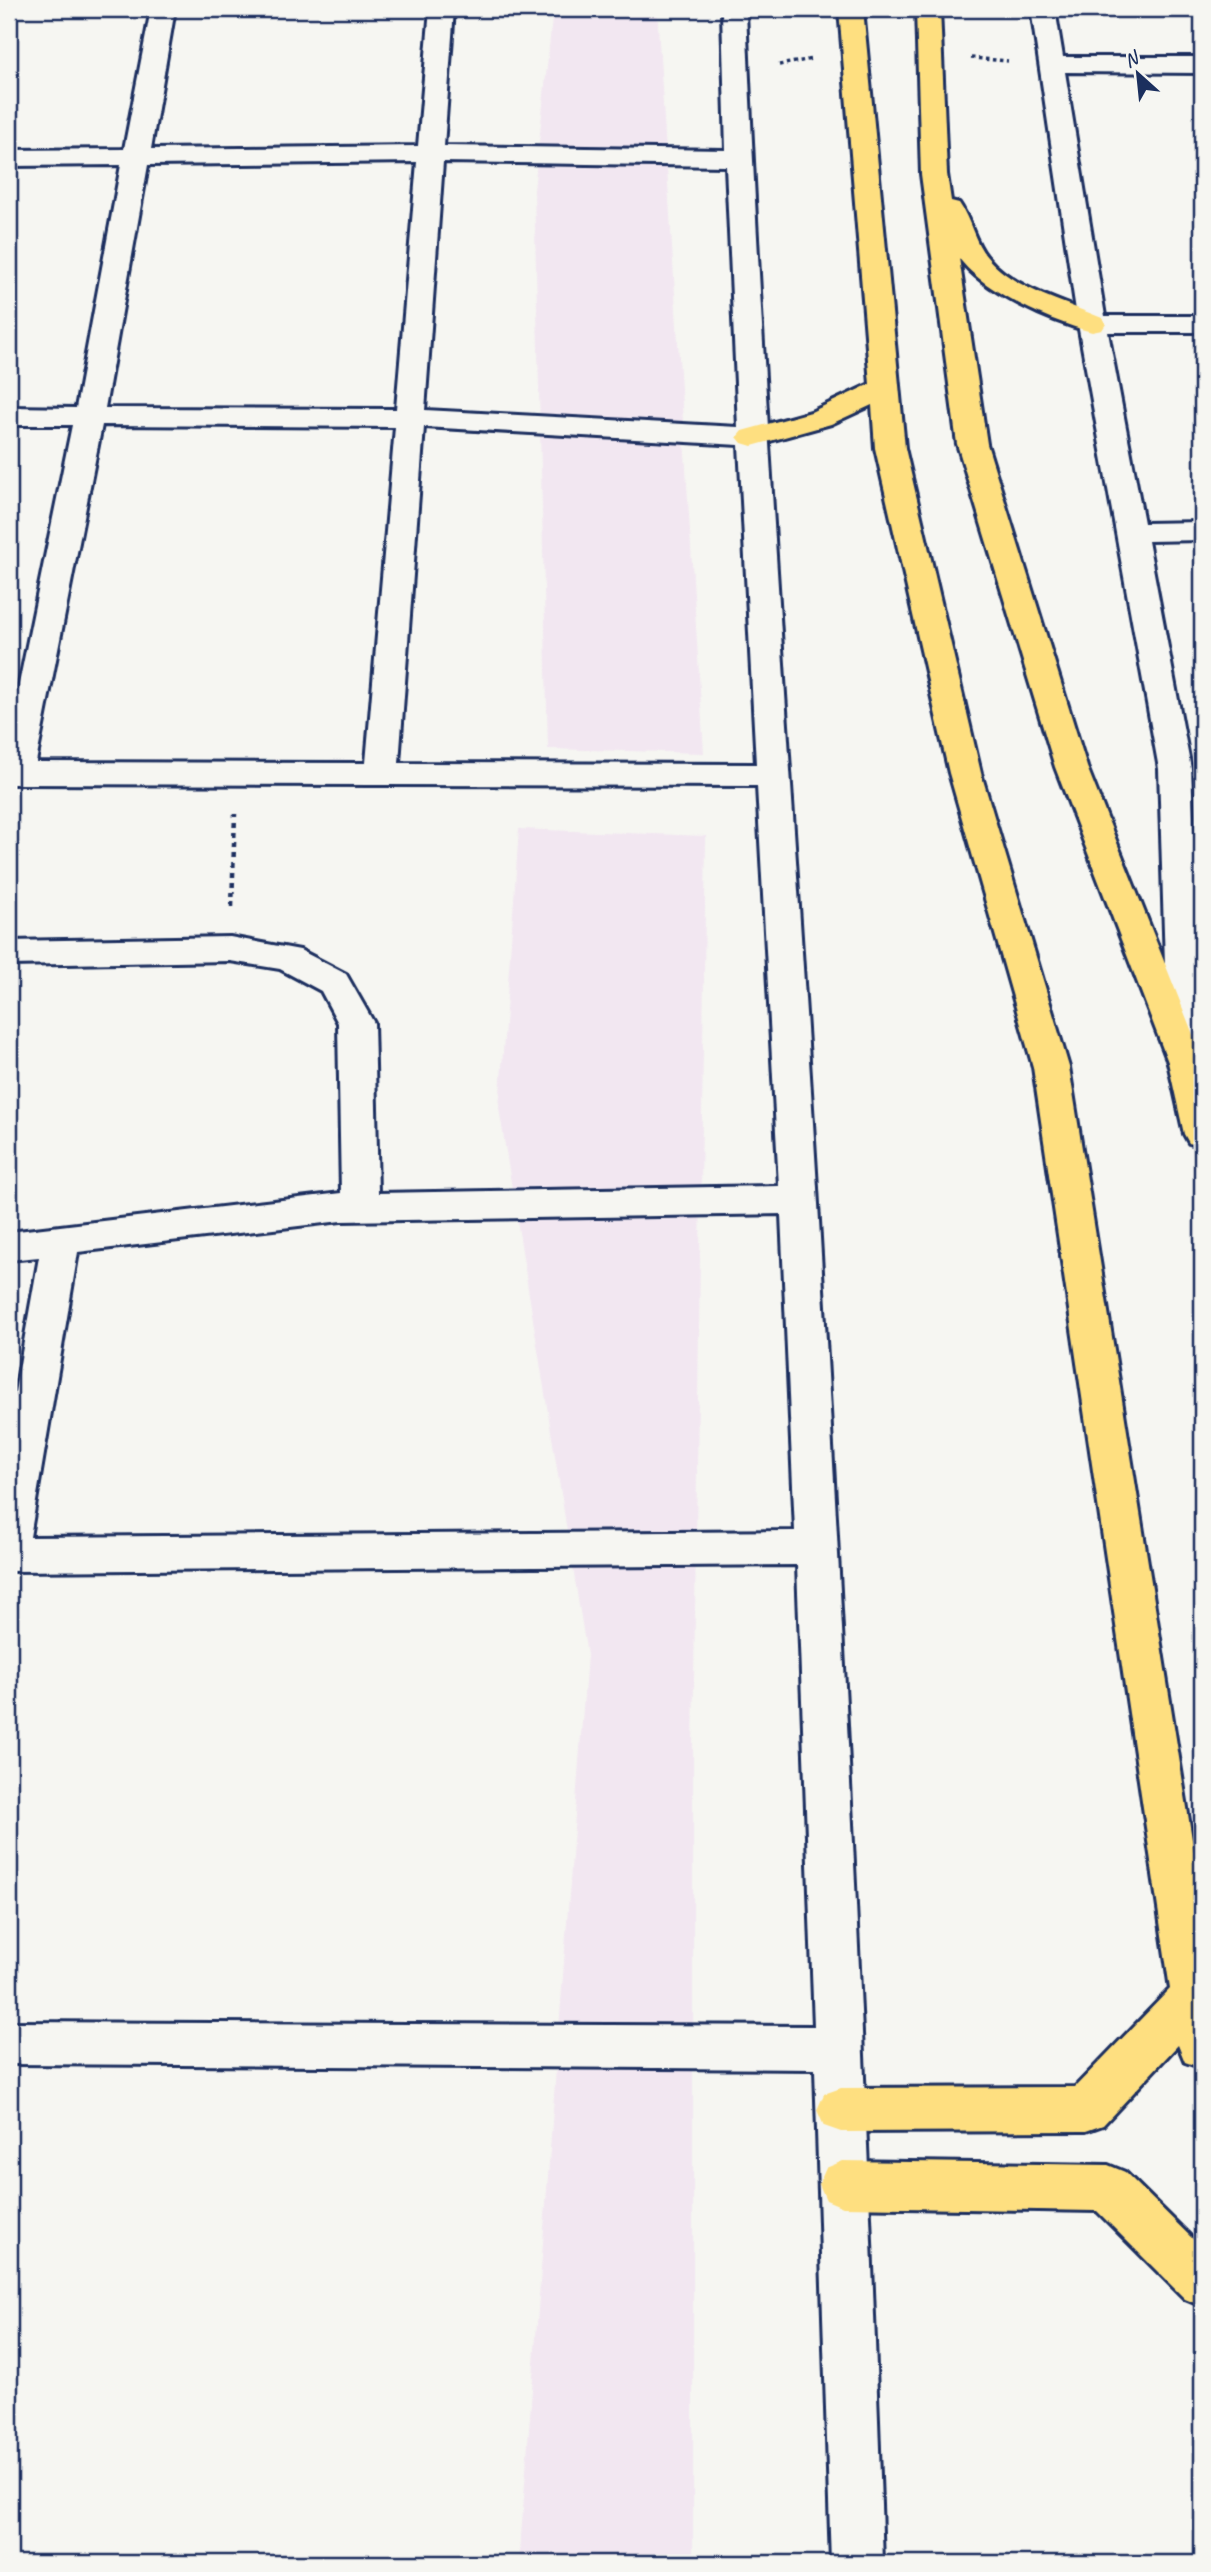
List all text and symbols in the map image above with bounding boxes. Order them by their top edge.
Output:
north arrow [1102,38,1172,108]
text: N [1120,45,1144,73]

